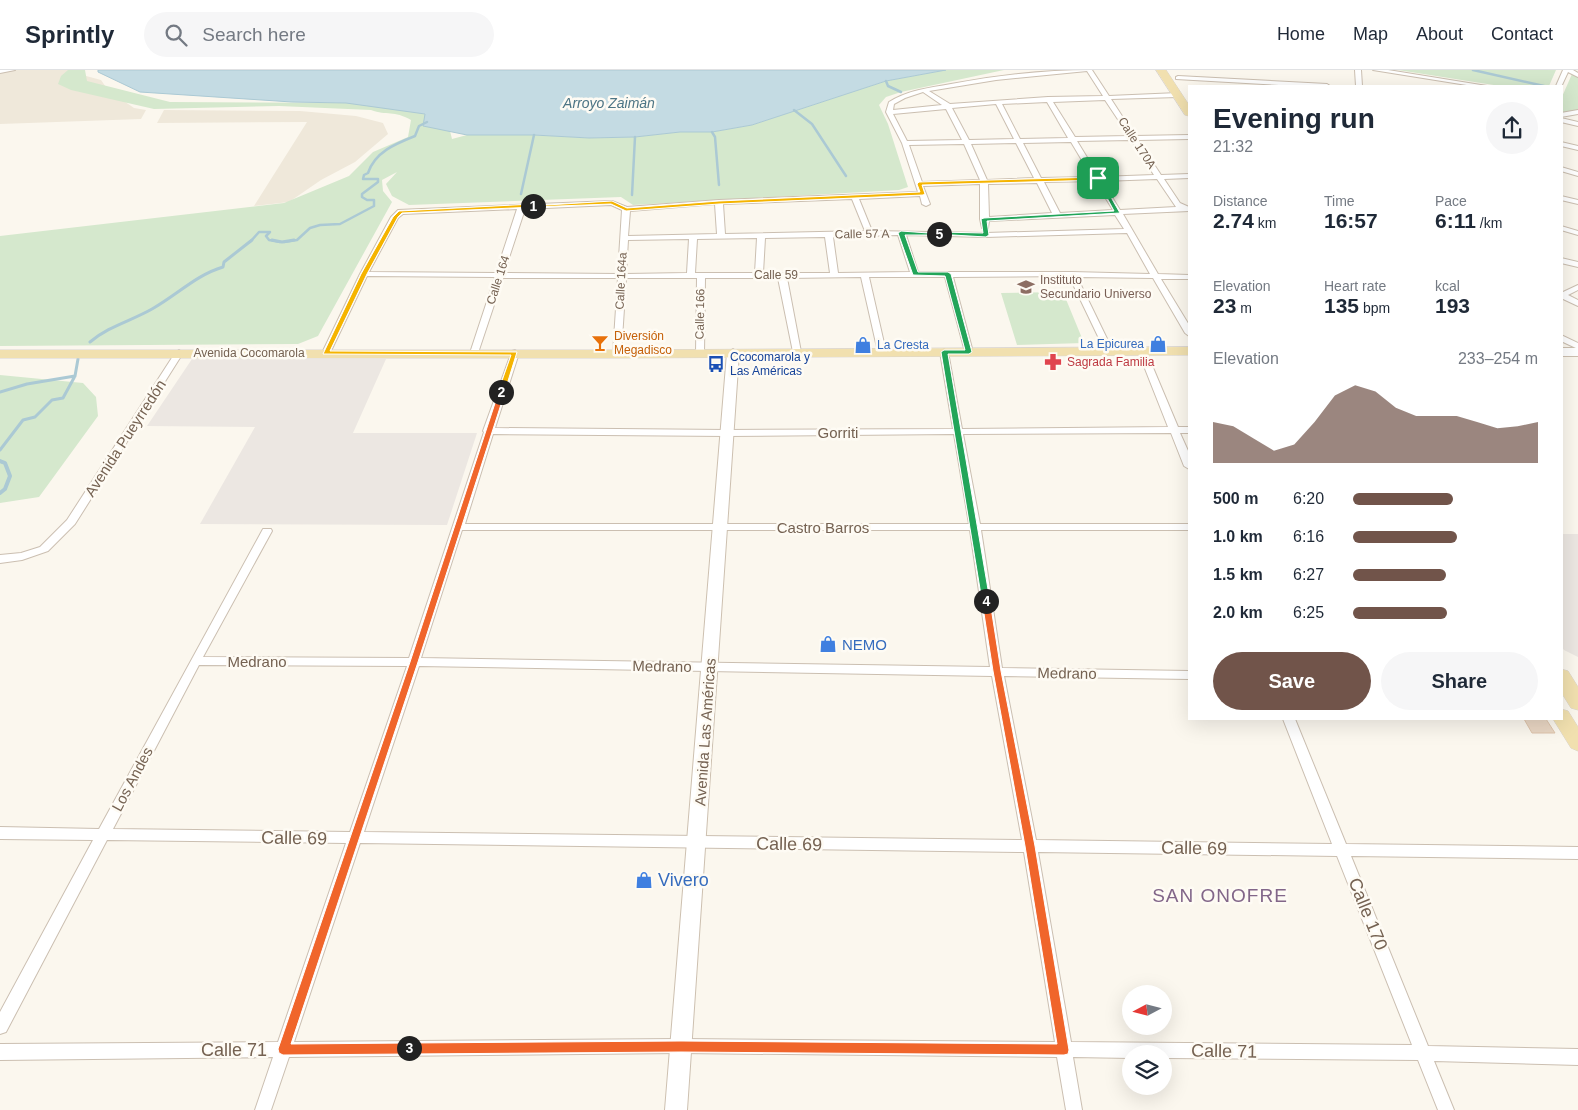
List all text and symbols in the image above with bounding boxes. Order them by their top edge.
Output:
search box [144,12,494,57]
text: Sprintly [25,21,114,48]
icon: search [162,21,190,49]
text: Search here [202,24,306,45]
text: Home [1277,24,1325,44]
text: Map [1353,24,1388,44]
text: About [1416,24,1463,44]
text: Contact [1491,24,1553,44]
water label: Arroyo Zaimán [562,95,655,111]
button: share [1486,102,1538,154]
text: Evening run [1213,103,1375,134]
street label: Calle 170A [1115,115,1159,171]
text: 21:32 [1213,138,1253,155]
pin [1077,157,1119,199]
icon: arrive [1084,164,1112,192]
text: Distance [1213,193,1267,209]
text: Time [1324,193,1355,209]
text: Pace [1435,193,1467,209]
pin: 1 [520,194,546,218]
text: 1 [530,198,537,214]
text: 2.74 [1213,209,1254,232]
text: 16:57 [1324,209,1378,232]
text: 6:11 [1435,209,1476,232]
text: km [1254,215,1276,231]
text: /km [1476,215,1502,231]
pin: 5 [926,222,952,246]
text: 5 [936,226,943,242]
street label: Calle 57 A [835,227,889,241]
street label: Calle 164a [613,252,630,310]
street label: Calle 164 [484,253,513,306]
street label: Calle 59 [754,268,798,282]
place label: Instituto Secundario Universo [1040,273,1152,301]
school or university icon: Instituto Secundario Universo [1016,277,1036,297]
text: Elevation [1213,278,1271,294]
text: Heart rate [1324,278,1386,294]
text: kcal [1435,278,1460,294]
street label: Calle 166 [693,288,707,339]
text: 23 [1213,294,1236,317]
text: 135 [1324,294,1359,317]
text: 193 [1435,294,1470,317]
text: m [1236,300,1252,316]
text: bpm [1359,300,1390,316]
place label: Diversión Megadisco [614,329,672,357]
bar icon: Diversión Megadisco [590,333,610,353]
shop icon: La Epicurea [1148,334,1168,354]
shop icon: La Cresta [853,335,873,355]
place label: La Epicurea [1080,337,1144,351]
place label: La Cresta [877,338,929,352]
street label: Avenida Cocomarola [193,346,305,360]
place label: Ccocomarola y Las Américas [730,350,810,378]
text: Elevation [1213,350,1279,367]
text: 233–254 m [1458,350,1538,367]
pharmacy icon: Sagrada Familia [1043,352,1063,372]
bus stop icon: Ccocomarola y Las Américas [706,354,726,374]
place label: Sagrada Familia [1067,355,1155,369]
street label: Avenida Pueyrredón [81,376,169,500]
pin: 2 [488,380,514,404]
text: 2 [498,384,505,400]
street label: Gorriti [818,424,858,441]
text: 500 m [1213,490,1258,507]
text: 6:20 [1293,490,1324,507]
street label: Castro Barros [777,519,869,536]
text: 1.0 km [1213,528,1263,545]
text: 6:16 [1293,528,1324,545]
text: 1.5 km [1213,566,1263,583]
text: 6:27 [1293,566,1324,583]
pin: 4 [974,588,998,614]
text: 4 [983,593,990,609]
text: 2.0 km [1213,604,1263,621]
text: 6:25 [1293,604,1324,621]
shop icon: NEMO [818,634,838,654]
place label: NEMO [842,636,887,653]
button: Save [1213,652,1371,710]
button: Share [1381,652,1538,710]
street label: Medrano [227,653,287,670]
street label: Medrano [632,657,692,675]
street label: Avenida Las Américas [691,658,719,806]
street label: Medrano [1037,664,1097,682]
street label: Los Andes [108,744,156,814]
street label: Calle 69 [261,827,327,849]
street label: Calle 69 [756,833,822,855]
street label: Calle 69 [1161,837,1227,859]
shop icon: Vivero [634,870,654,890]
place label: Vivero [658,870,709,890]
street label: Calle 170 [1344,875,1392,953]
district label: SAN ONOFRE [1152,885,1288,906]
north arrow [1122,985,1172,1035]
map controls [1122,985,1172,1095]
pin: 3 [396,1036,422,1060]
street label: Calle 71 [201,1040,267,1060]
text: 3 [406,1040,413,1056]
street label: Calle 71 [1191,1040,1257,1062]
button: layers [1122,1045,1172,1095]

